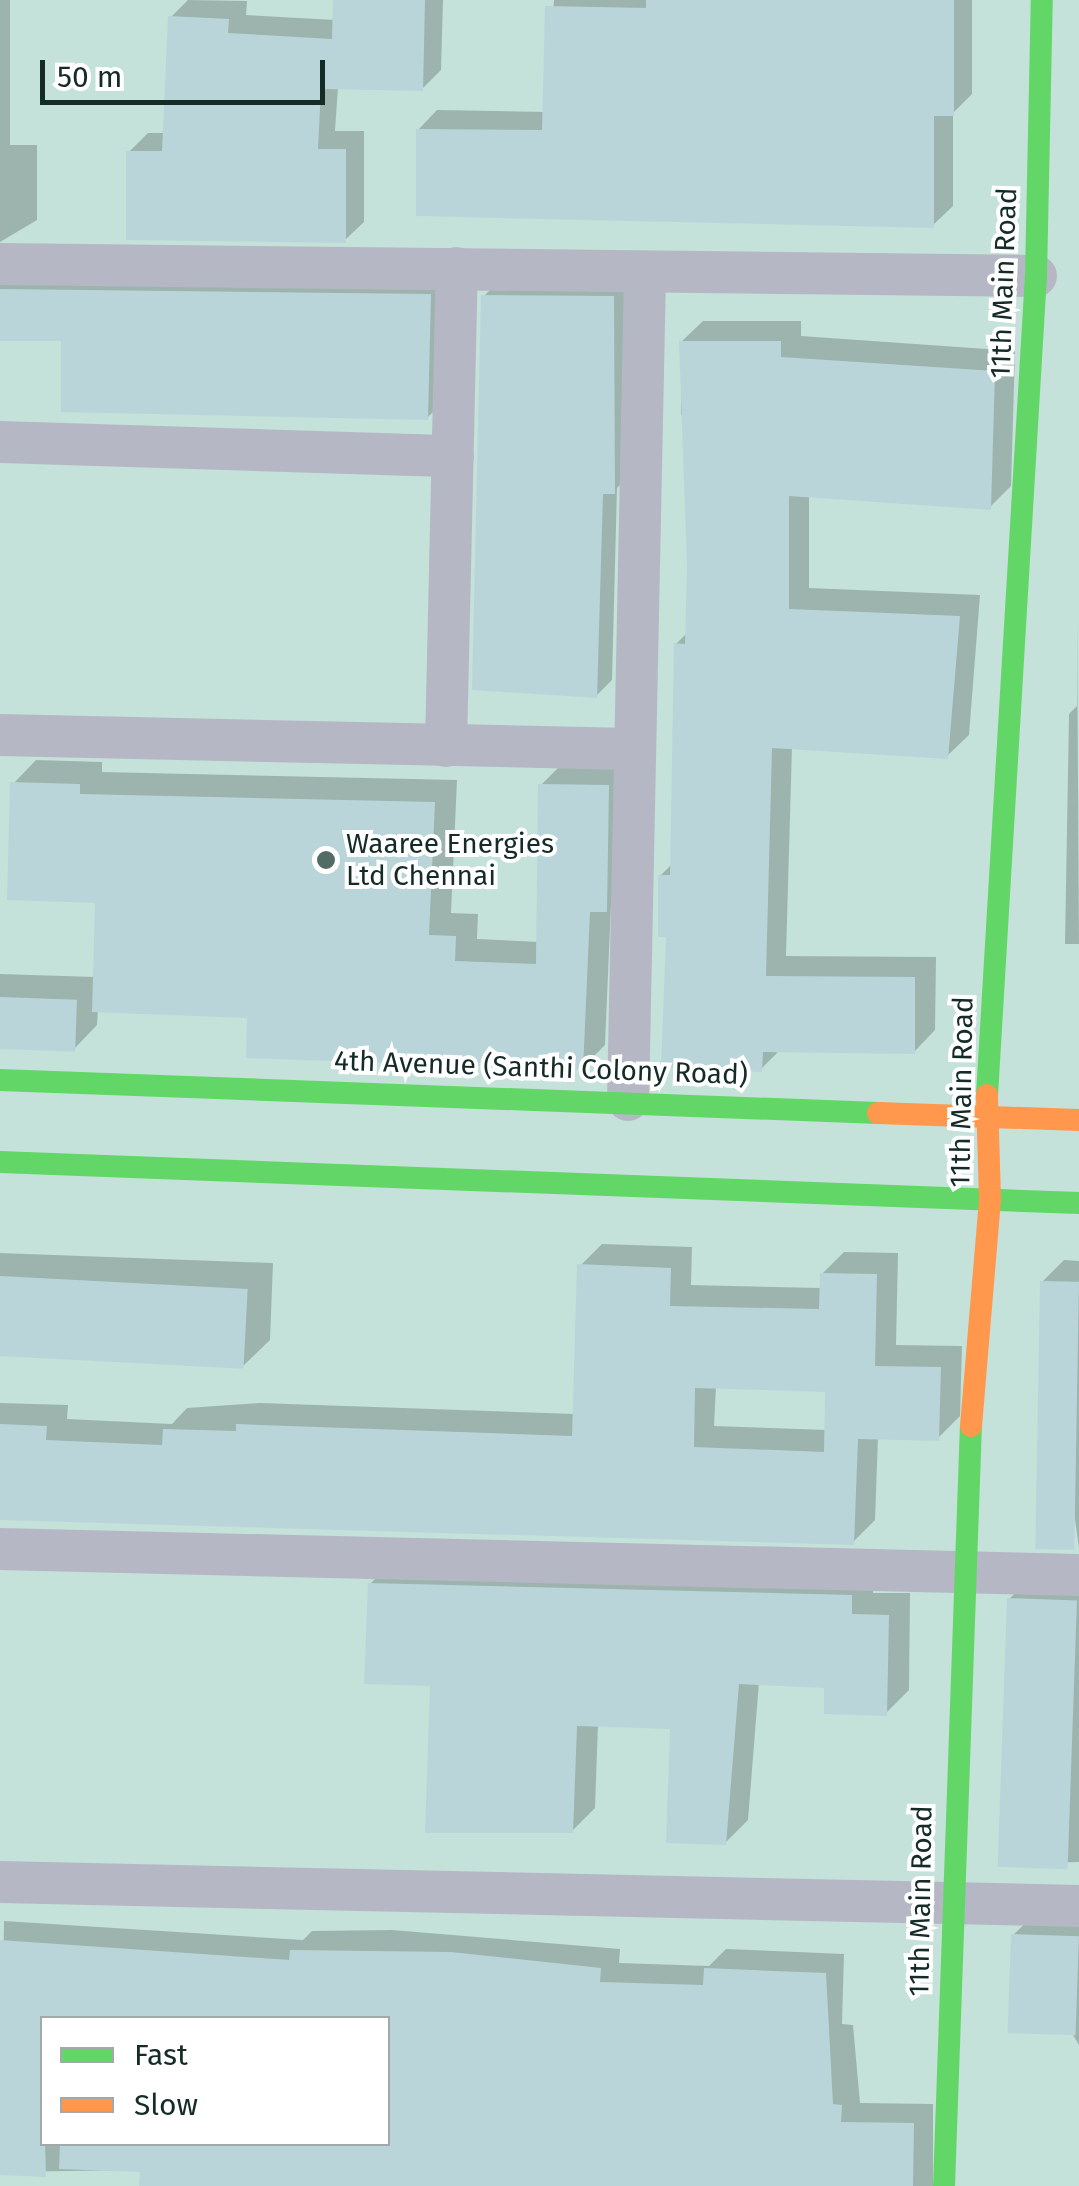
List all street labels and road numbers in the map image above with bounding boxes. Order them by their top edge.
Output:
street label: 11th Main Road [984,187,1024,379]
street label: 11th Main Road [944,996,980,1188]
street label: 4th Avenue (Santhi Colony Road) [334,1044,748,1092]
street label: 11th Main Road [903,1805,939,1997]

